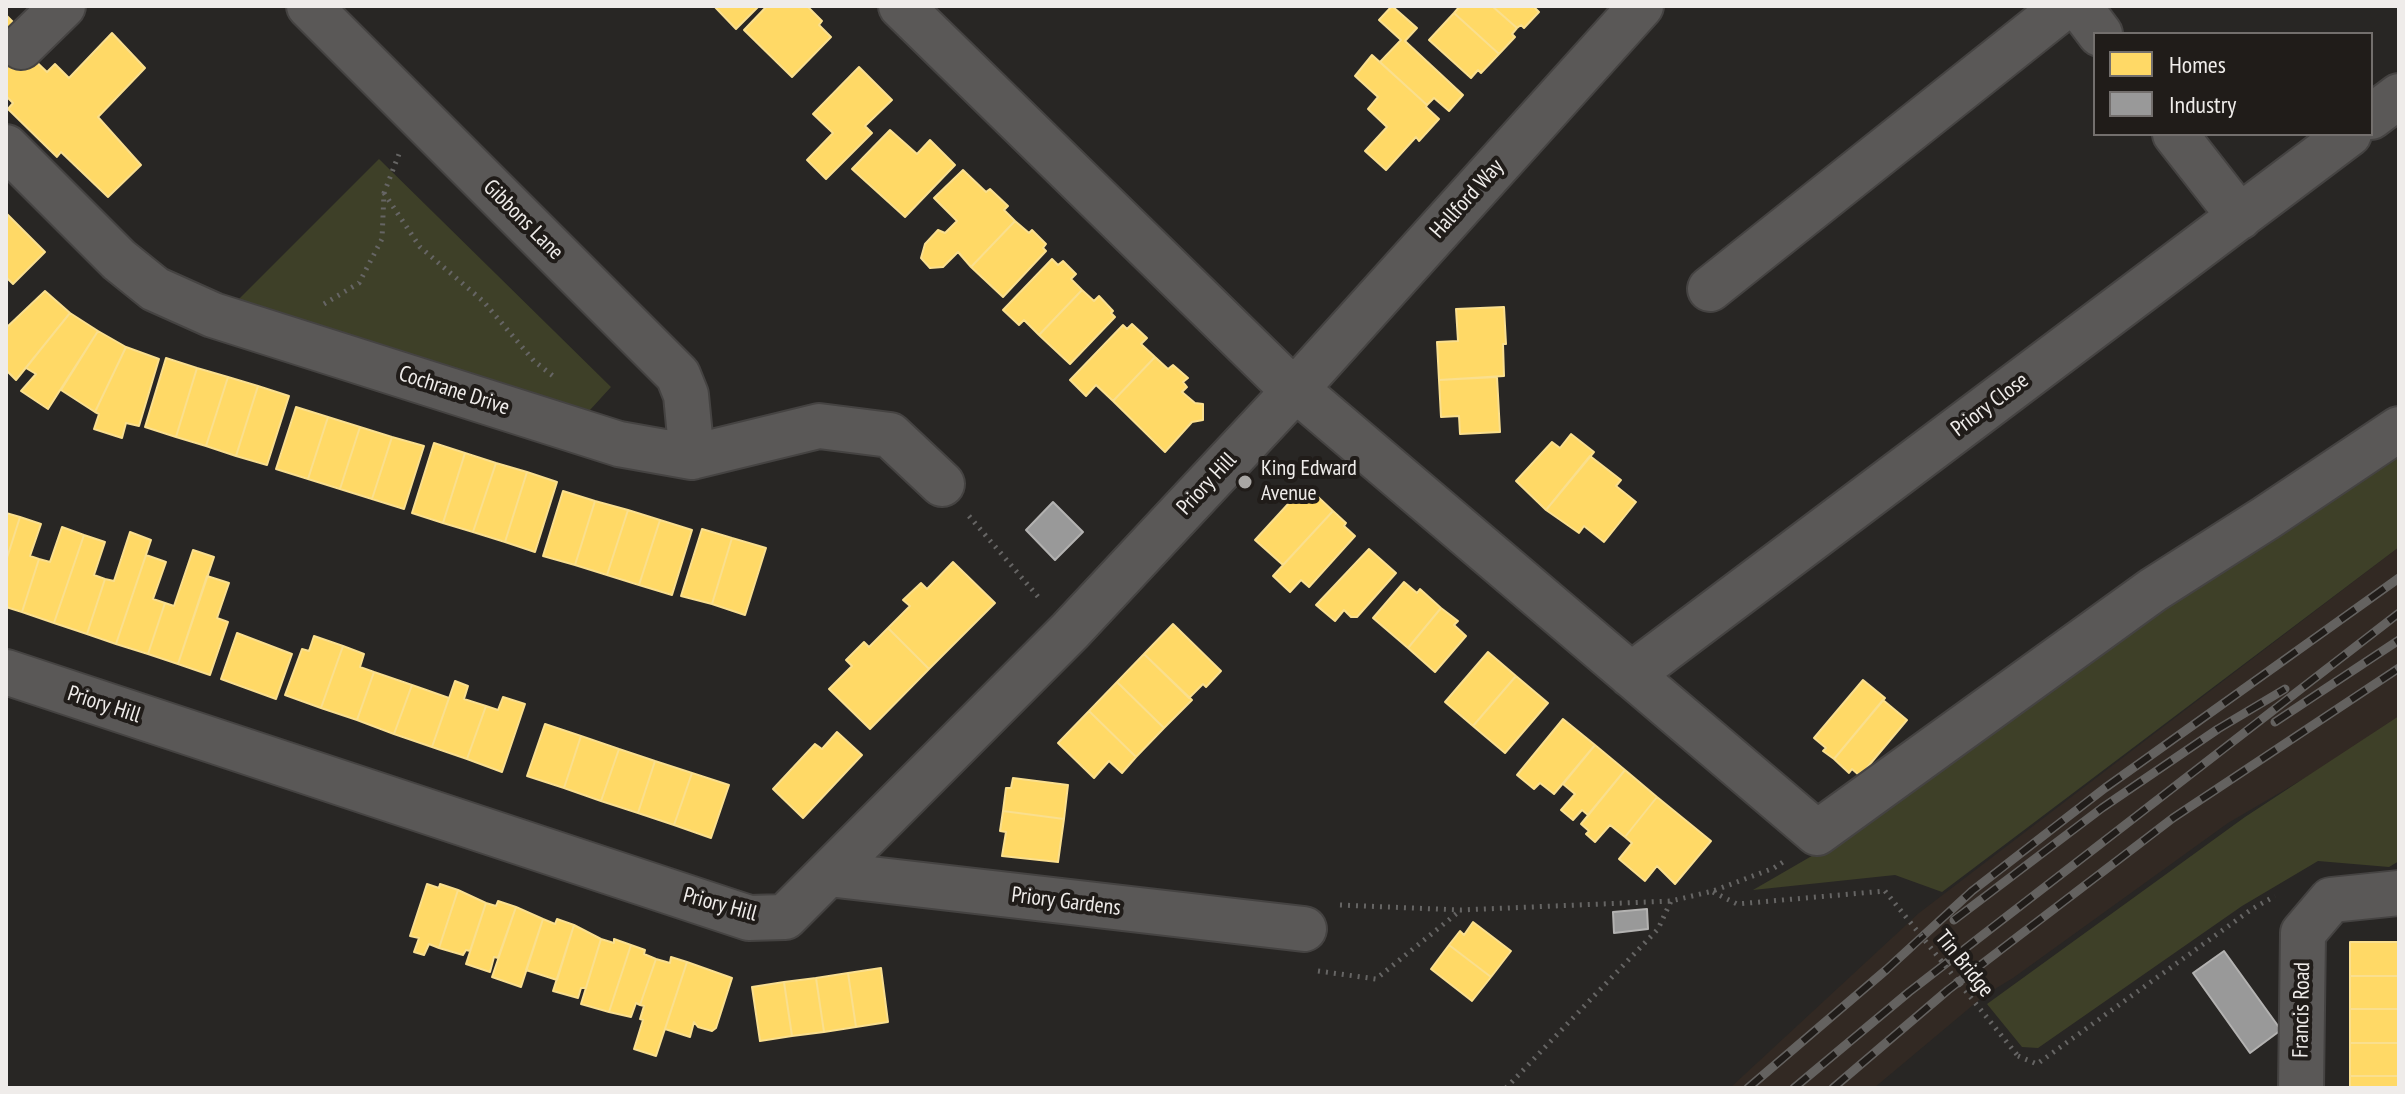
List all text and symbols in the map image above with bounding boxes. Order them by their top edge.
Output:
legend [2093,32,2373,136]
text: Homes [2169,49,2226,80]
text: Industry [2169,89,2236,120]
street label: Hallford Way [1425,154,1509,244]
street label: Gibbons Lane [477,174,569,266]
street label: Cochrane Drive [395,361,513,421]
street label: Priory Close [1946,367,2034,443]
street label: Priory Hill [1172,447,1242,521]
place label: King Edward Avenue [1261,456,1357,508]
marker: King Edward Avenue [1236,473,1254,491]
street label: Priory Hill [64,681,144,729]
street label: Priory Hill [680,882,760,928]
street label: Priory Gardens [1010,882,1122,922]
street label: Tin Bridge [1929,925,1999,1003]
street label: Francis Road [2288,962,2316,1058]

